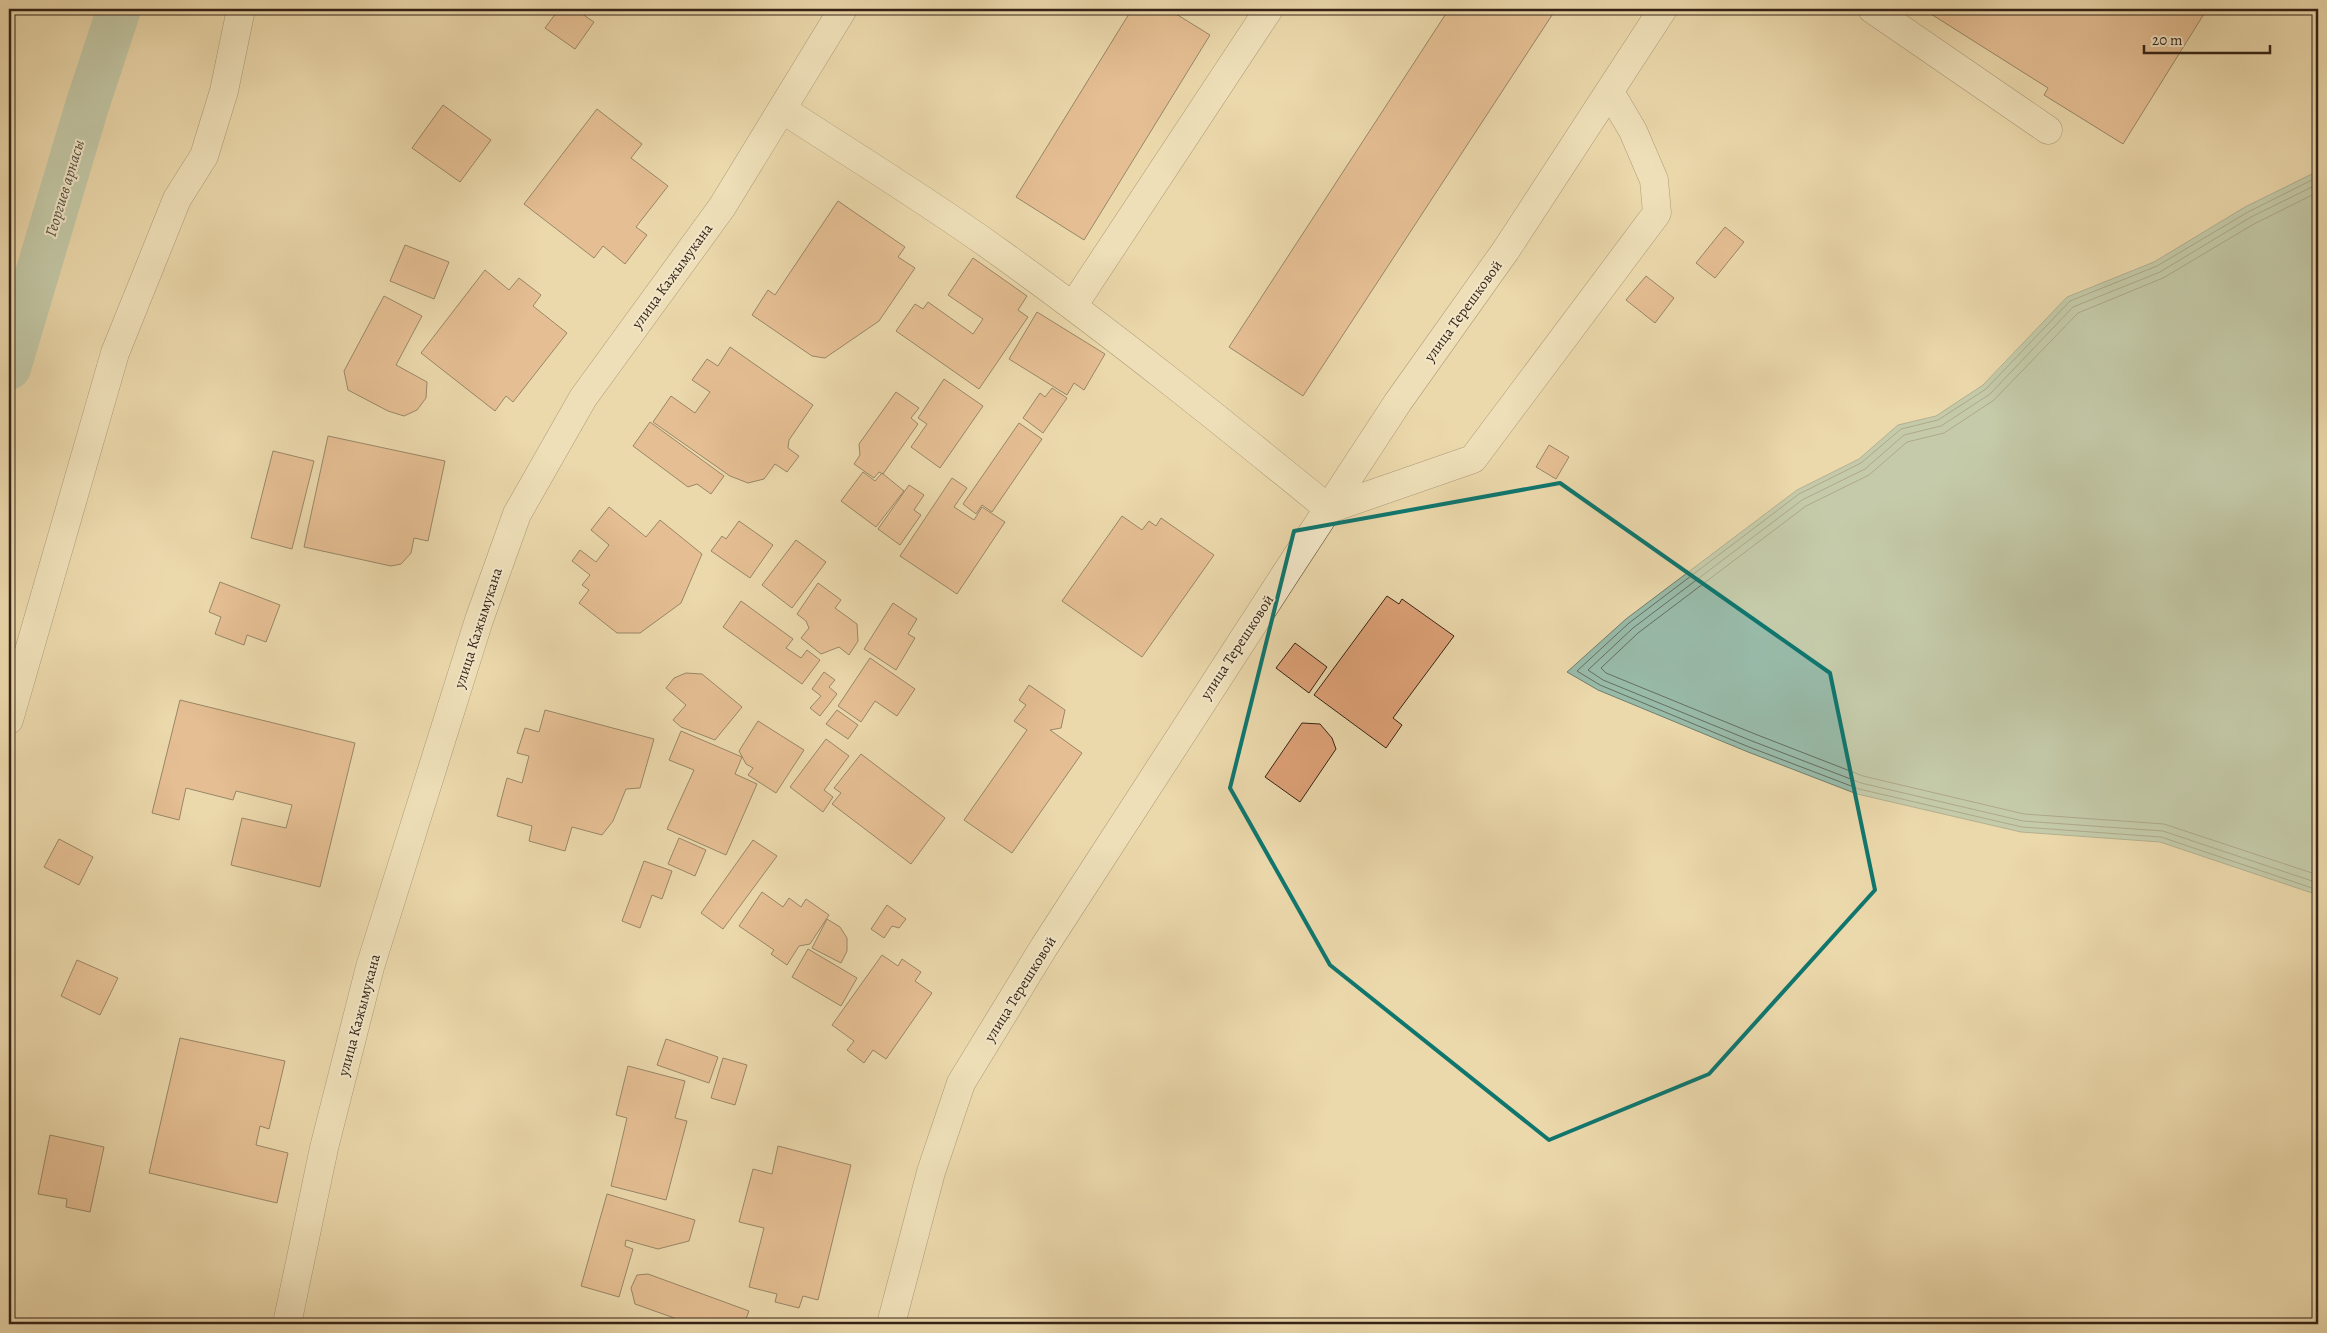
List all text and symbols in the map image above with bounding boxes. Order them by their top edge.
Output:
scale bar [2144,22,2271,54]
text: 20 m [2152,30,2183,50]
water label: Георгиев арнасы [40,137,90,239]
street label: улица Кажымукана [626,219,717,334]
street label: улица Терешковой [1419,256,1507,367]
street label: улица Кажымукана [449,565,507,692]
street label: улица Терешковой [1195,591,1278,704]
street label: улица Терешковой [979,932,1061,1046]
street label: улица Кажымукана [333,952,385,1079]

